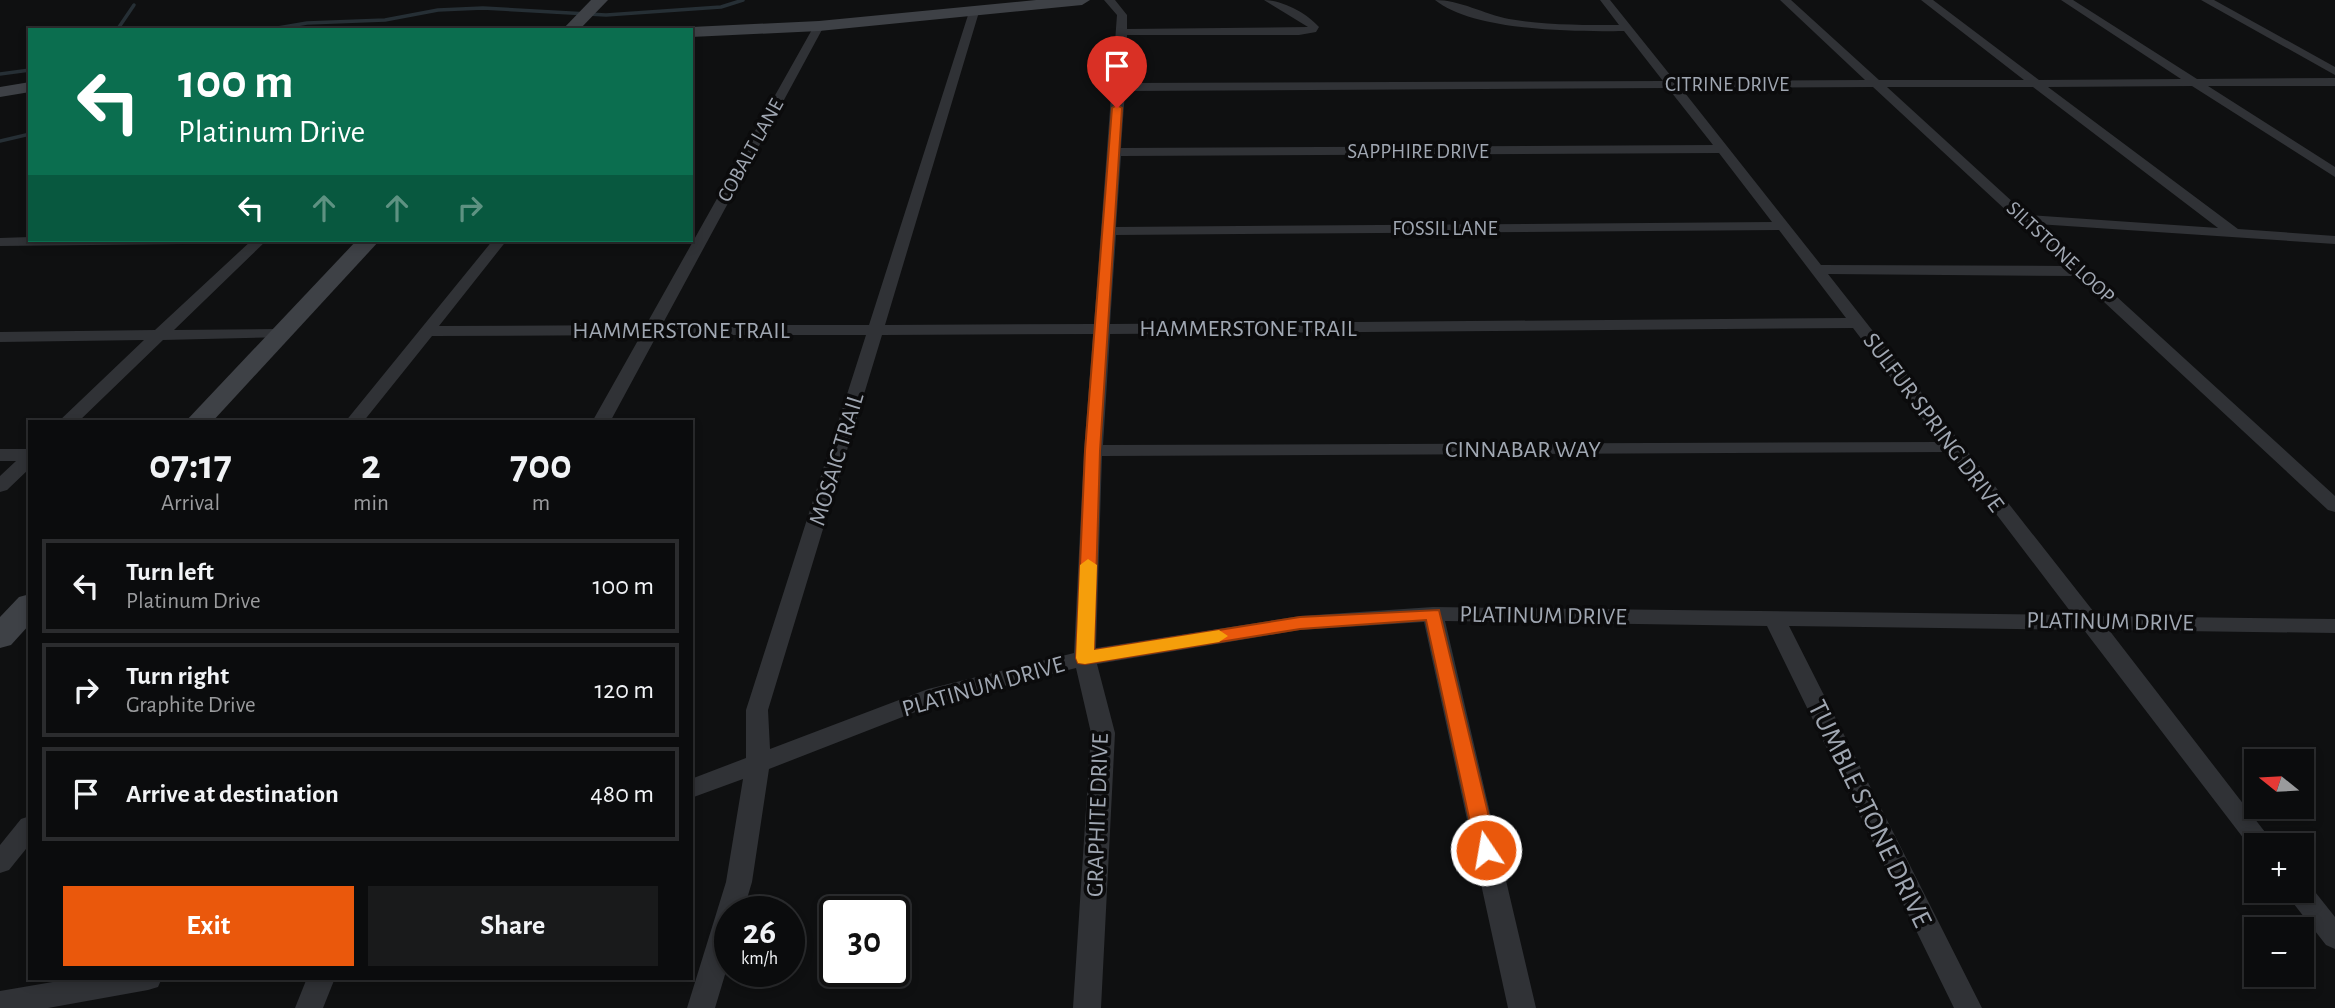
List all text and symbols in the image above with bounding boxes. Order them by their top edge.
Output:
pin [1087,36,1147,108]
icon: arrive [1098,47,1136,85]
icon: left [63,56,154,147]
text: 100 m [178,58,294,107]
street label: CITRINE DRIVE [1665,74,1789,95]
street label: COBALT LANE [714,95,787,205]
text: Platinum Drive [178,116,365,148]
street label: SAPPHIRE DRIVE [1347,141,1489,162]
icon: left [232,189,270,227]
icon: ahead [305,189,343,227]
icon: ahead [378,189,416,227]
icon: right [451,189,489,227]
street label: SILTSTONE LOOP [2003,197,2119,308]
street label: FOSSIL LANE [1392,218,1498,239]
street label: HAMMERSTONE TRAIL [1139,317,1357,341]
street label: HAMMERSTONE TRAIL [572,319,790,343]
street label: SULFUR SPRING DRIVE [1858,329,2008,517]
street label: MOSAIC TRAIL [805,390,868,528]
street label: CINNABAR WAY [1445,438,1601,462]
text: 07:17 [149,444,232,486]
text: 2 [361,444,381,486]
text: 700 [510,444,572,486]
text: Arrival [161,492,220,515]
text: min [353,492,389,515]
text: m [532,492,550,515]
text: Turn left [126,559,214,585]
icon: left [67,567,105,605]
text: 100 m [593,573,654,599]
text: Platinum Drive [126,590,261,613]
street label: PLATINUM DRIVE [1459,603,1627,629]
street label: PLATINUM DRIVE [2026,609,2194,635]
street label: PLATINUM DRIVE [899,652,1067,722]
text: Turn right [126,663,229,689]
icon: right [67,671,105,709]
text: 120 m [594,677,654,703]
text: Graphite Drive [126,694,256,717]
street label: TUMBLE STONE DRIVE [1802,696,1936,932]
street label: GRAPHITE DRIVE [1083,732,1113,897]
north arrow [2244,749,2314,819]
map controls [2244,749,2314,987]
icon: arrive [67,775,105,813]
text: Arrive at destination [126,781,339,807]
text: 480 m [590,781,654,807]
position arrow [1449,813,1523,887]
button: + [2244,833,2314,903]
button: Exit [63,886,354,966]
button: Share [368,886,658,966]
speed limit sign: 30 [819,896,910,987]
text: 26 [743,915,776,950]
button: − [2244,917,2314,987]
text: km/h [741,950,778,968]

